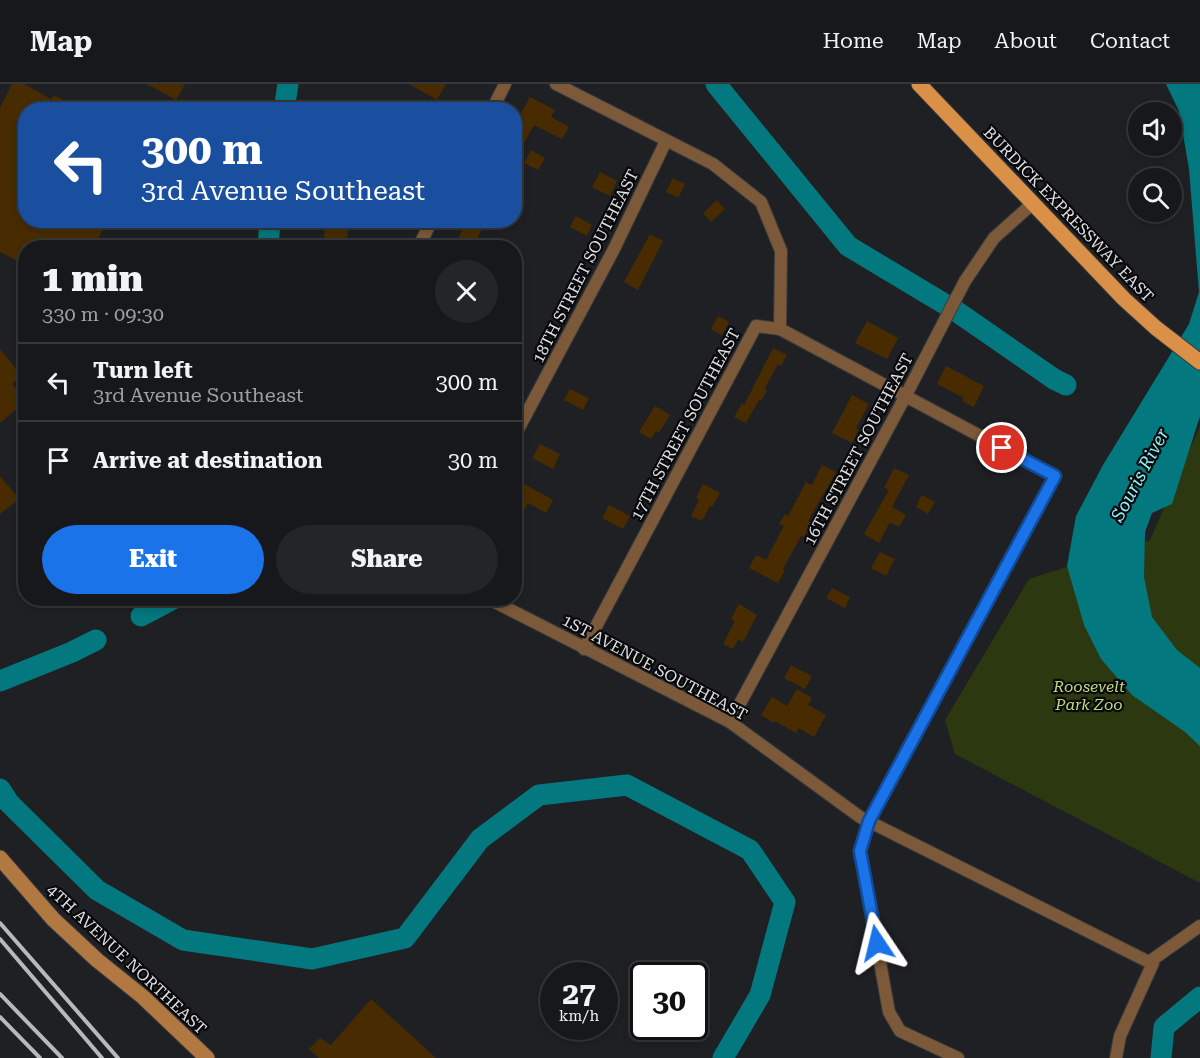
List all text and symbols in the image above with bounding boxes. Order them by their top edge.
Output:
text: Map [30,25,92,58]
text: Home [823,29,884,53]
text: Map [917,29,962,53]
text: About [995,29,1057,53]
text: Contact [1090,29,1170,53]
map controls [1128,102,1182,222]
button: sound [1128,102,1182,156]
street label: BURDICK EXPRESSWAY EAST [980,123,1158,306]
text: 300 m [141,125,263,174]
icon: left [42,126,120,204]
street label: 18TH STREET SOUTHEAST [528,166,643,366]
button: search [1128,168,1182,222]
text: 3rd Avenue Southeast [141,175,425,207]
text: 1 min [42,258,143,300]
button: close [435,260,498,323]
text: 330 m · 09:30 [42,302,164,326]
street label: 17TH STREET SOUTHEAST [627,325,744,523]
street label: 16TH STREET SOUTHEAST [800,350,917,548]
text: Turn left [93,358,193,383]
icon: left [42,366,75,399]
text: 300 m [435,370,498,395]
text: 3rd Avenue Southeast [93,383,303,407]
pin [976,422,1027,473]
water label: Souris River [1106,424,1173,526]
icon: arrive [985,431,1018,464]
icon: arrive [42,444,75,477]
text: Arrive at destination [93,448,322,473]
text: 30 m [448,448,498,473]
button: Exit [42,525,264,594]
button: Share [276,525,498,594]
street label: 1ST AVENUE SOUTHEAST [559,611,751,724]
park label: Roosevelt Park Zoo [1052,677,1125,714]
street label: 4TH AVENUE NORTHEAST [43,880,211,1039]
position arrow [845,911,909,975]
speed limit sign: 30 [630,962,708,1040]
text: 27 [562,976,596,1011]
text: km/h [559,1007,599,1025]

